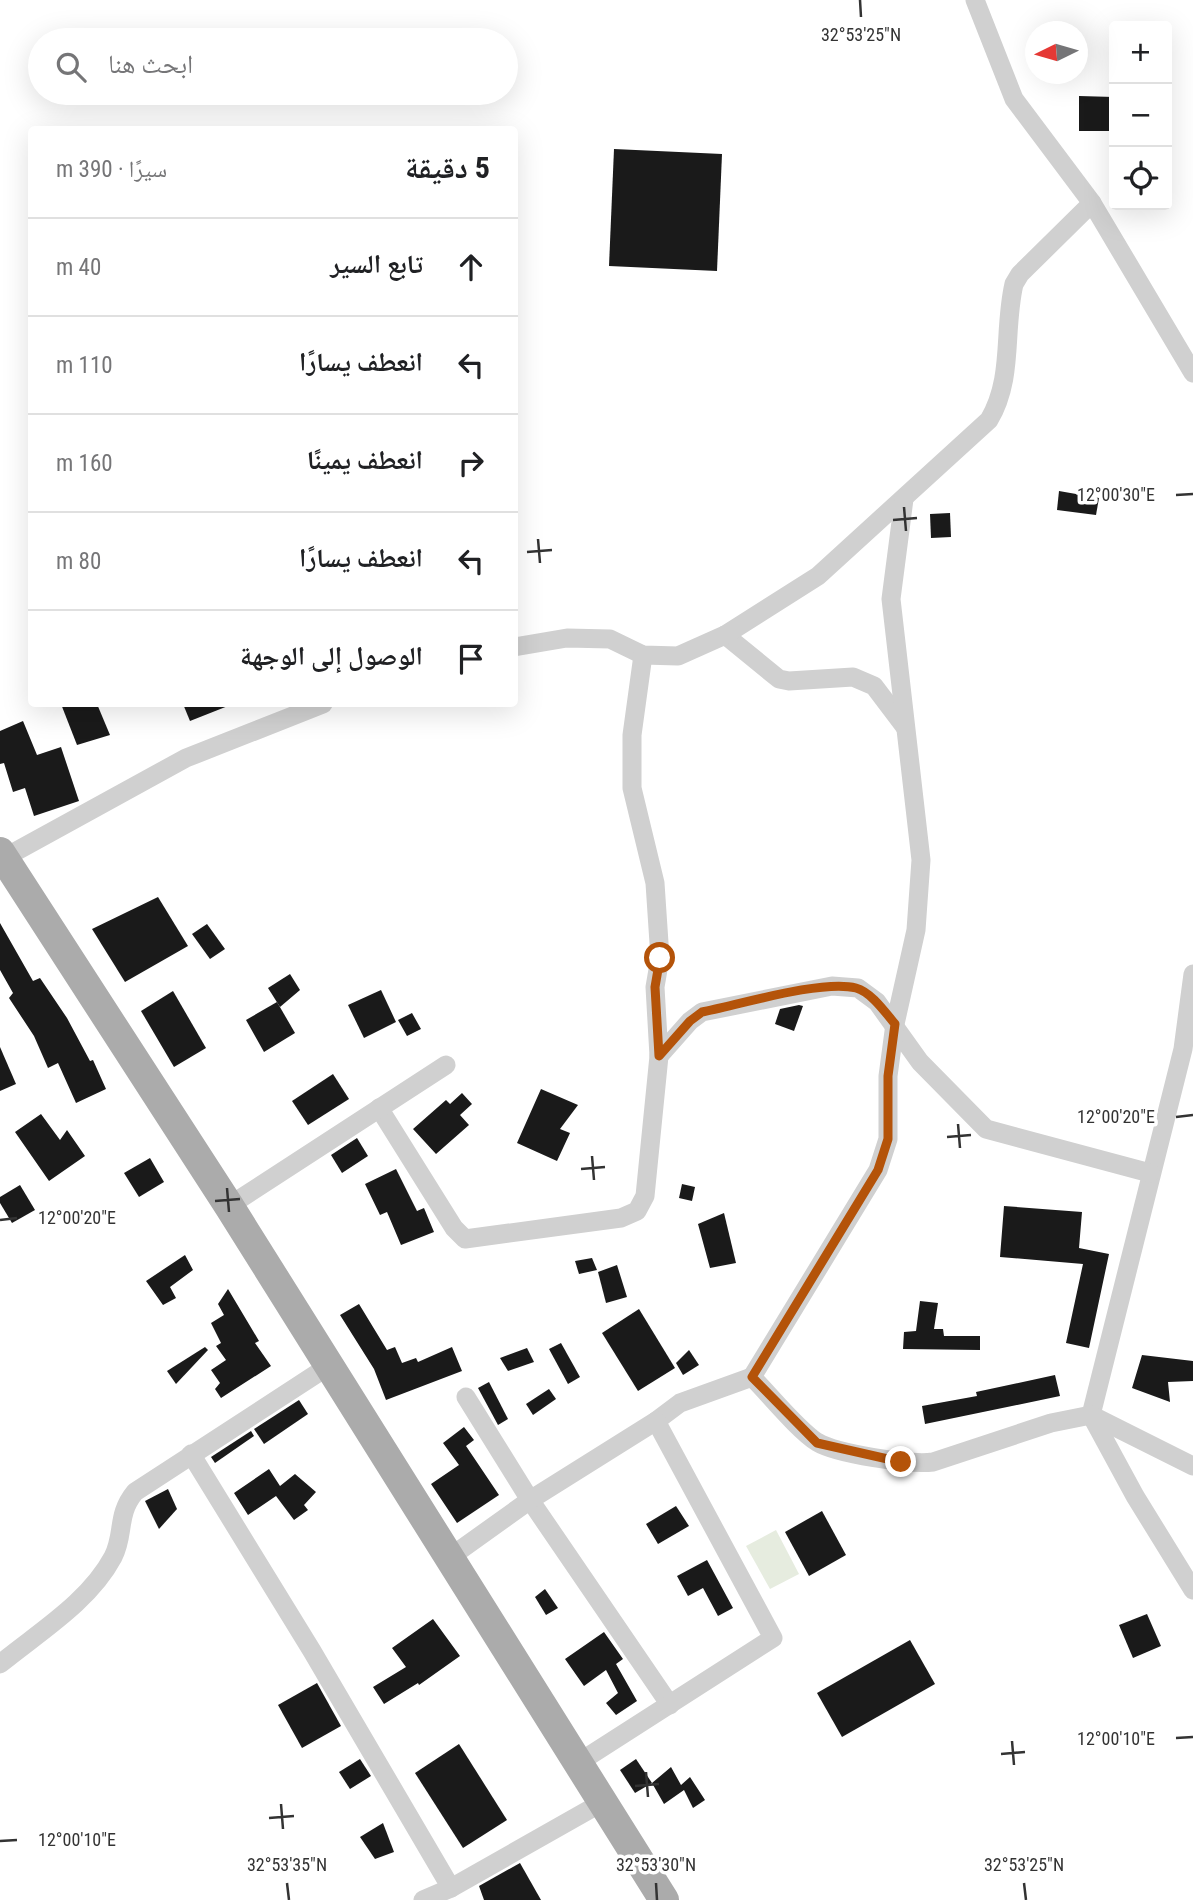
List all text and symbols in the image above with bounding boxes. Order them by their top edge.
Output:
north arrow [1025,21,1088,84]
map controls [1109,21,1172,210]
button: + [1109,21,1172,84]
text: 32°53'25"N [821,24,901,45]
search box [28,28,518,105]
icon: search [52,48,90,86]
text: ابحث هنا [108,49,193,79]
button: − [1109,84,1172,147]
button: locate [1109,147,1172,210]
text: 5 دقيقة [405,150,490,185]
text: سيرًا · 390 m [56,156,167,183]
icon: ahead [452,248,490,286]
text: تابع السير [330,249,423,279]
text: 40 m [56,254,101,281]
icon: left [452,346,490,384]
text: انعطف يسارًا [299,347,423,377]
text: 110 m [56,352,113,379]
icon: right [452,444,490,482]
text: انعطف يمينًا [307,445,423,475]
text: 160 m [56,450,113,477]
text: 12°00'30"E [1077,484,1155,505]
icon: left [452,542,490,580]
text: انعطف يسارًا [299,543,423,573]
text: 80 m [56,548,101,575]
icon: arrive [452,640,490,678]
text: الوصول إلى الوجهة [240,641,423,671]
route start [644,942,675,973]
text: 12°00'20"E [1077,1106,1155,1127]
text: 12°00'20"E [38,1207,116,1228]
route end [885,1446,916,1477]
text: 12°00'10"E [1077,1728,1155,1749]
text: 12°00'10"E [38,1829,116,1850]
text: 32°53'35"N [247,1854,327,1875]
text: 32°53'30"N [616,1854,696,1875]
text: 32°53'25"N [984,1854,1064,1875]

